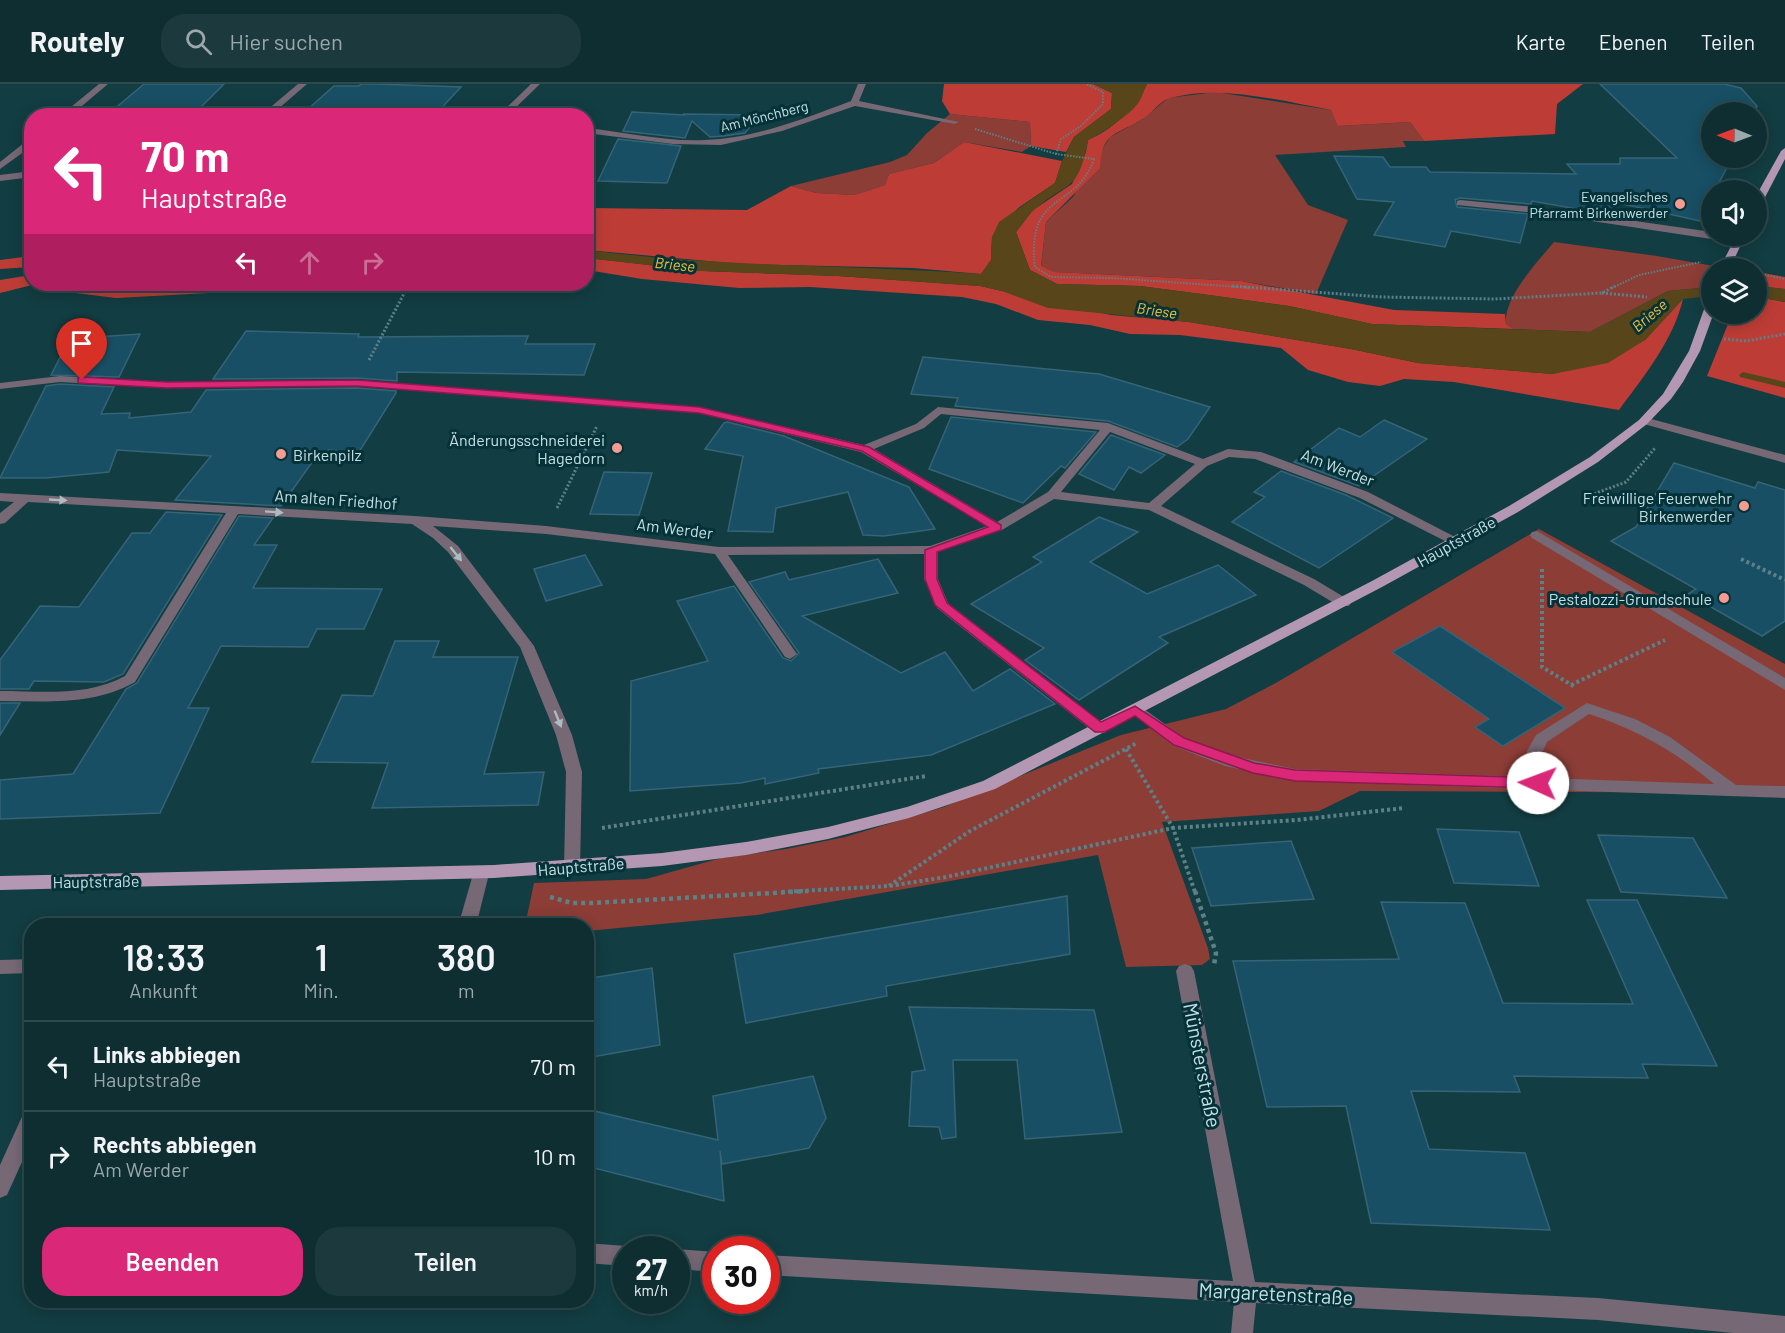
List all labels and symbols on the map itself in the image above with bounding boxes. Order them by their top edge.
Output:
street label: Am Mönchberg [718,97,810,135]
north arrow [1701,102,1767,168]
place label: Evangelisches Pfarramt Birkenwerder [1529,188,1668,221]
marker: Evangelisches Pfarramt Birkenwerder [1673,197,1687,211]
water label: Briese [654,253,696,275]
water label: Briese [1628,295,1670,335]
water label: Briese [1136,298,1179,322]
pin [56,318,107,380]
place label: Änderungsschneiderei Hagedorn [449,430,605,467]
marker: Änderungsschneiderei Hagedorn [610,441,624,455]
street label: Am Werder [1299,444,1377,490]
place label: Birkenpilz [293,445,362,464]
marker: Birkenpilz [274,447,288,461]
street label: Am alten Friedhof [274,485,398,513]
place label: Freiwillige Feuerwehr Birkenwerder [1583,488,1732,525]
one-way arrow [49,496,68,505]
marker: Freiwillige Feuerwehr Birkenwerder [1737,499,1751,513]
one-way arrow [265,507,284,516]
street label: Hauptstraße [1413,512,1499,570]
street label: Am Werder [636,514,714,542]
one-way arrow [450,546,463,562]
place label: Pestalozzi-Grundschule [1549,589,1712,608]
marker: Pestalozzi-Grundschule [1717,591,1731,605]
one-way arrow [554,710,563,728]
position arrow [1506,751,1570,815]
street label: Hauptstraße [537,853,625,879]
street label: Hauptstraße [52,871,140,891]
street label: Münsterstraße [1179,1001,1227,1129]
speed limit sign: 30 [702,1236,780,1314]
street label: Margaretenstraße [1198,1277,1354,1309]

